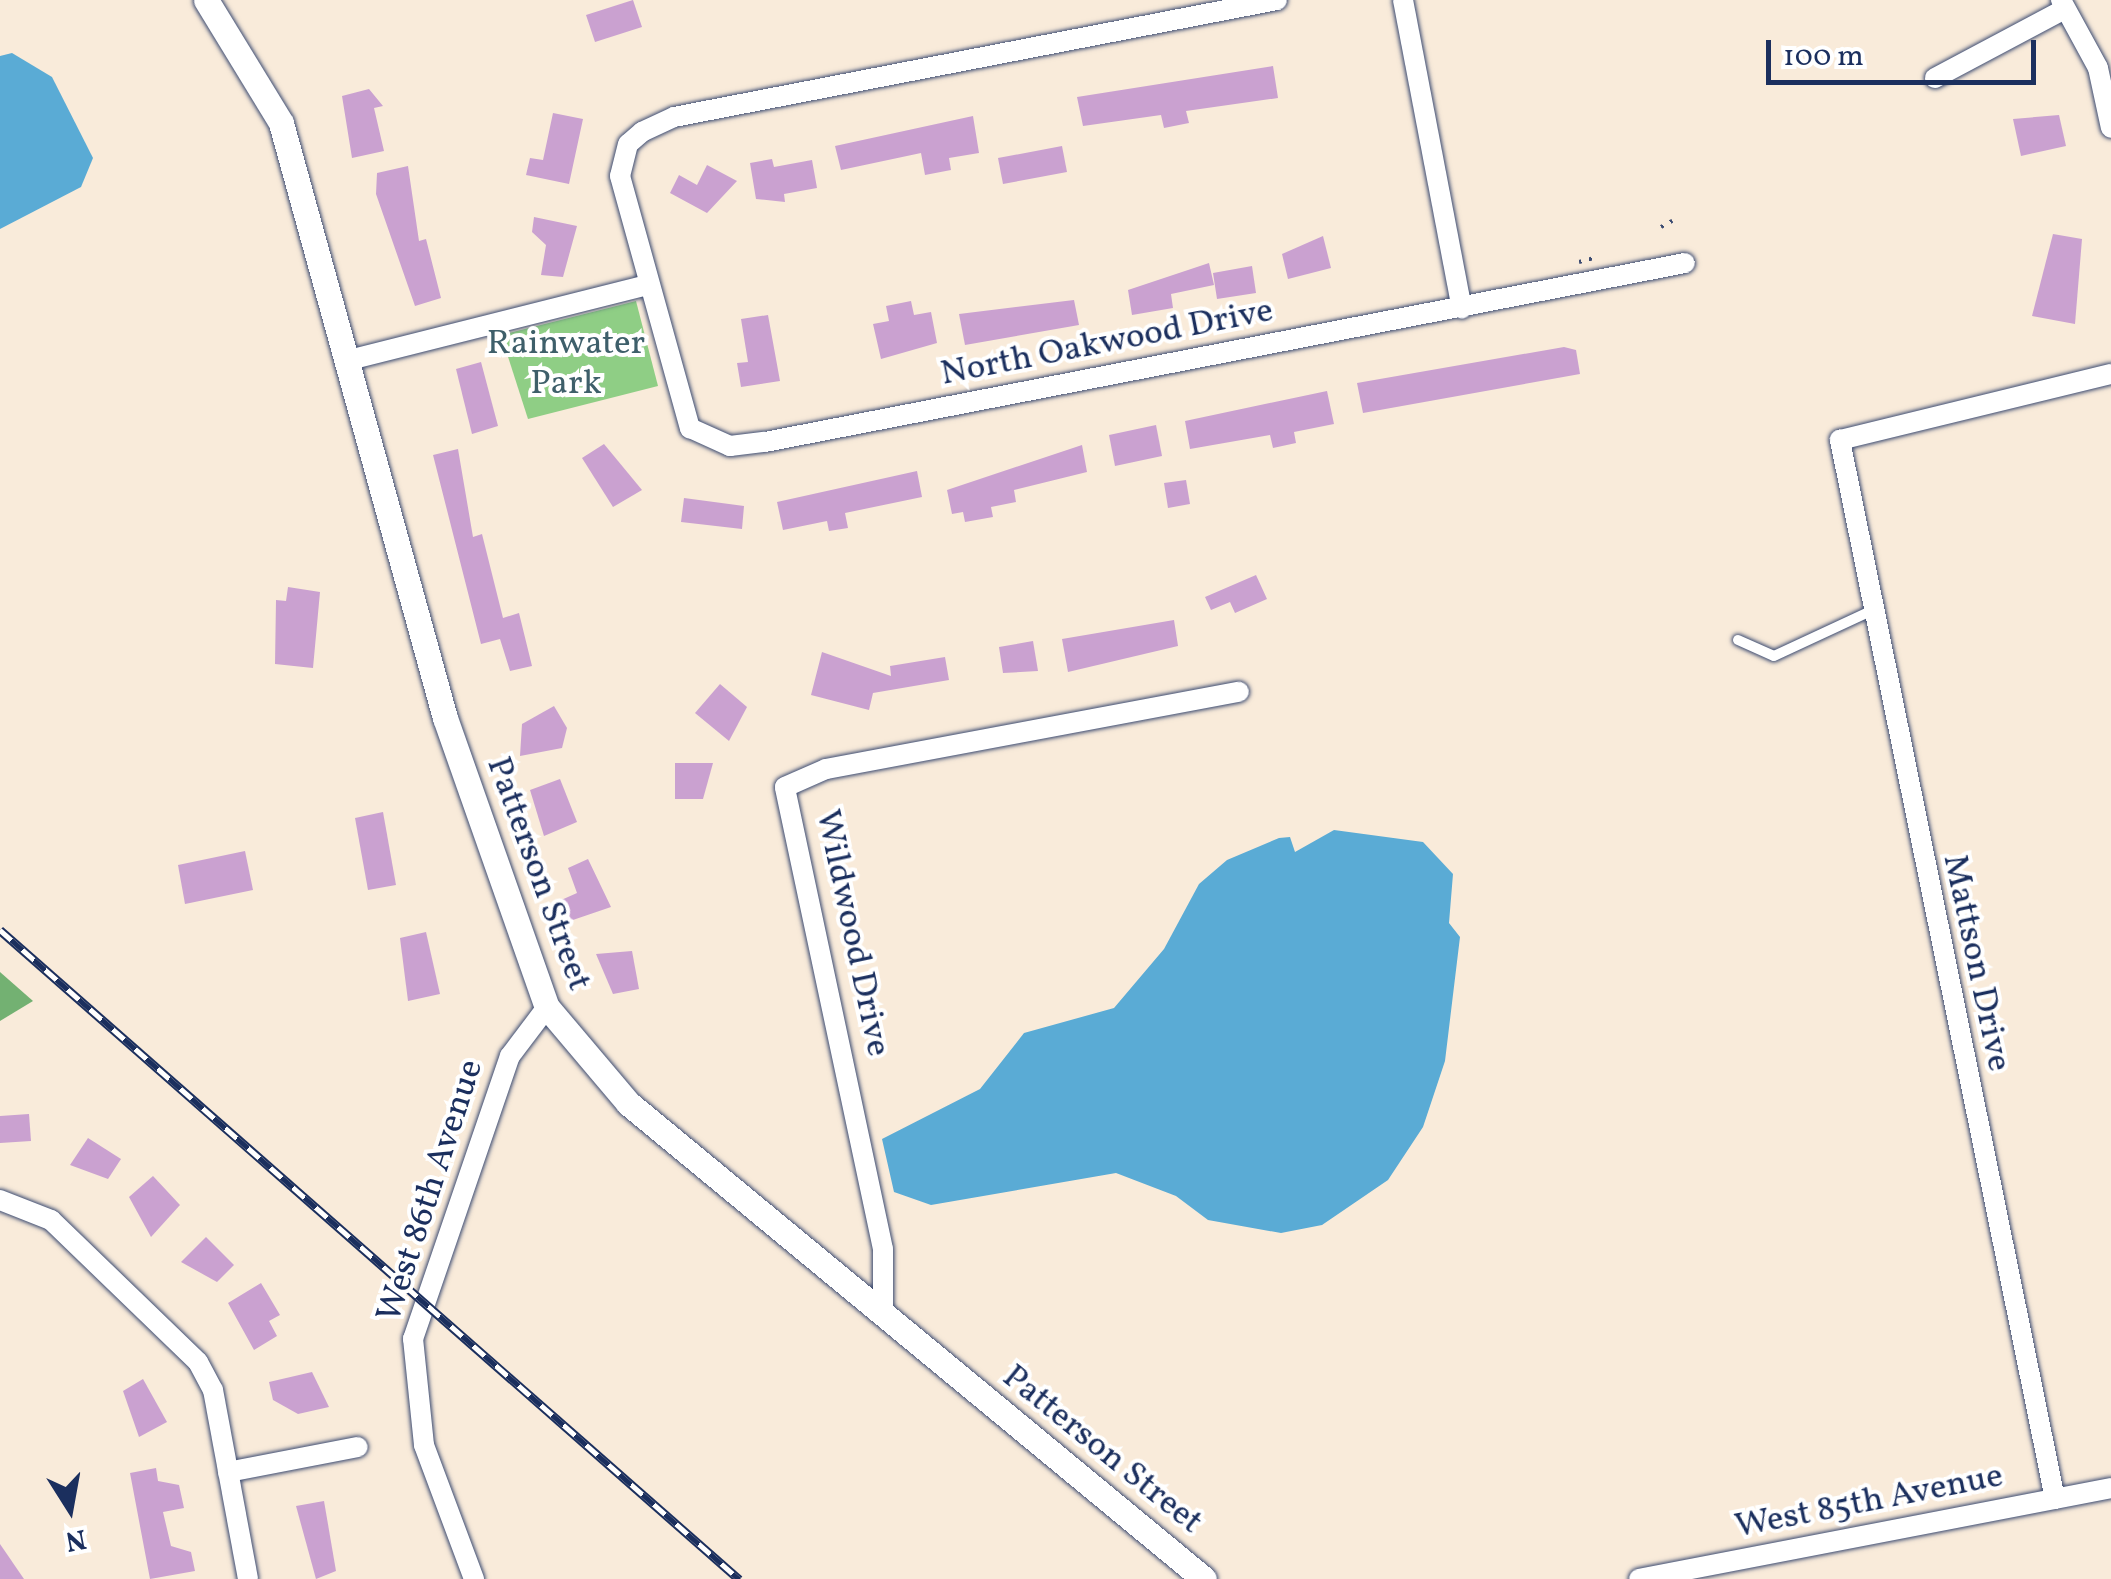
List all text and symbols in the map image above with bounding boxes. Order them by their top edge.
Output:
scale bar [1771,20,2041,82]
text: 100 m [1783,36,1864,78]
street label: North Oakwood Drive [937,290,1277,396]
park label: Rainwater Park [487,323,645,405]
street label: Patterson Street [476,751,600,997]
street label: Wildwood Drive [805,806,899,1060]
street label: Mattson Drive [1933,851,2019,1075]
street label: West 86th Avenue [369,1055,493,1327]
street label: Patterson Street [993,1356,1211,1544]
street label: West 85th Avenue [1731,1455,2007,1549]
north arrow [20,1459,120,1559]
text: N [62,1518,90,1560]

